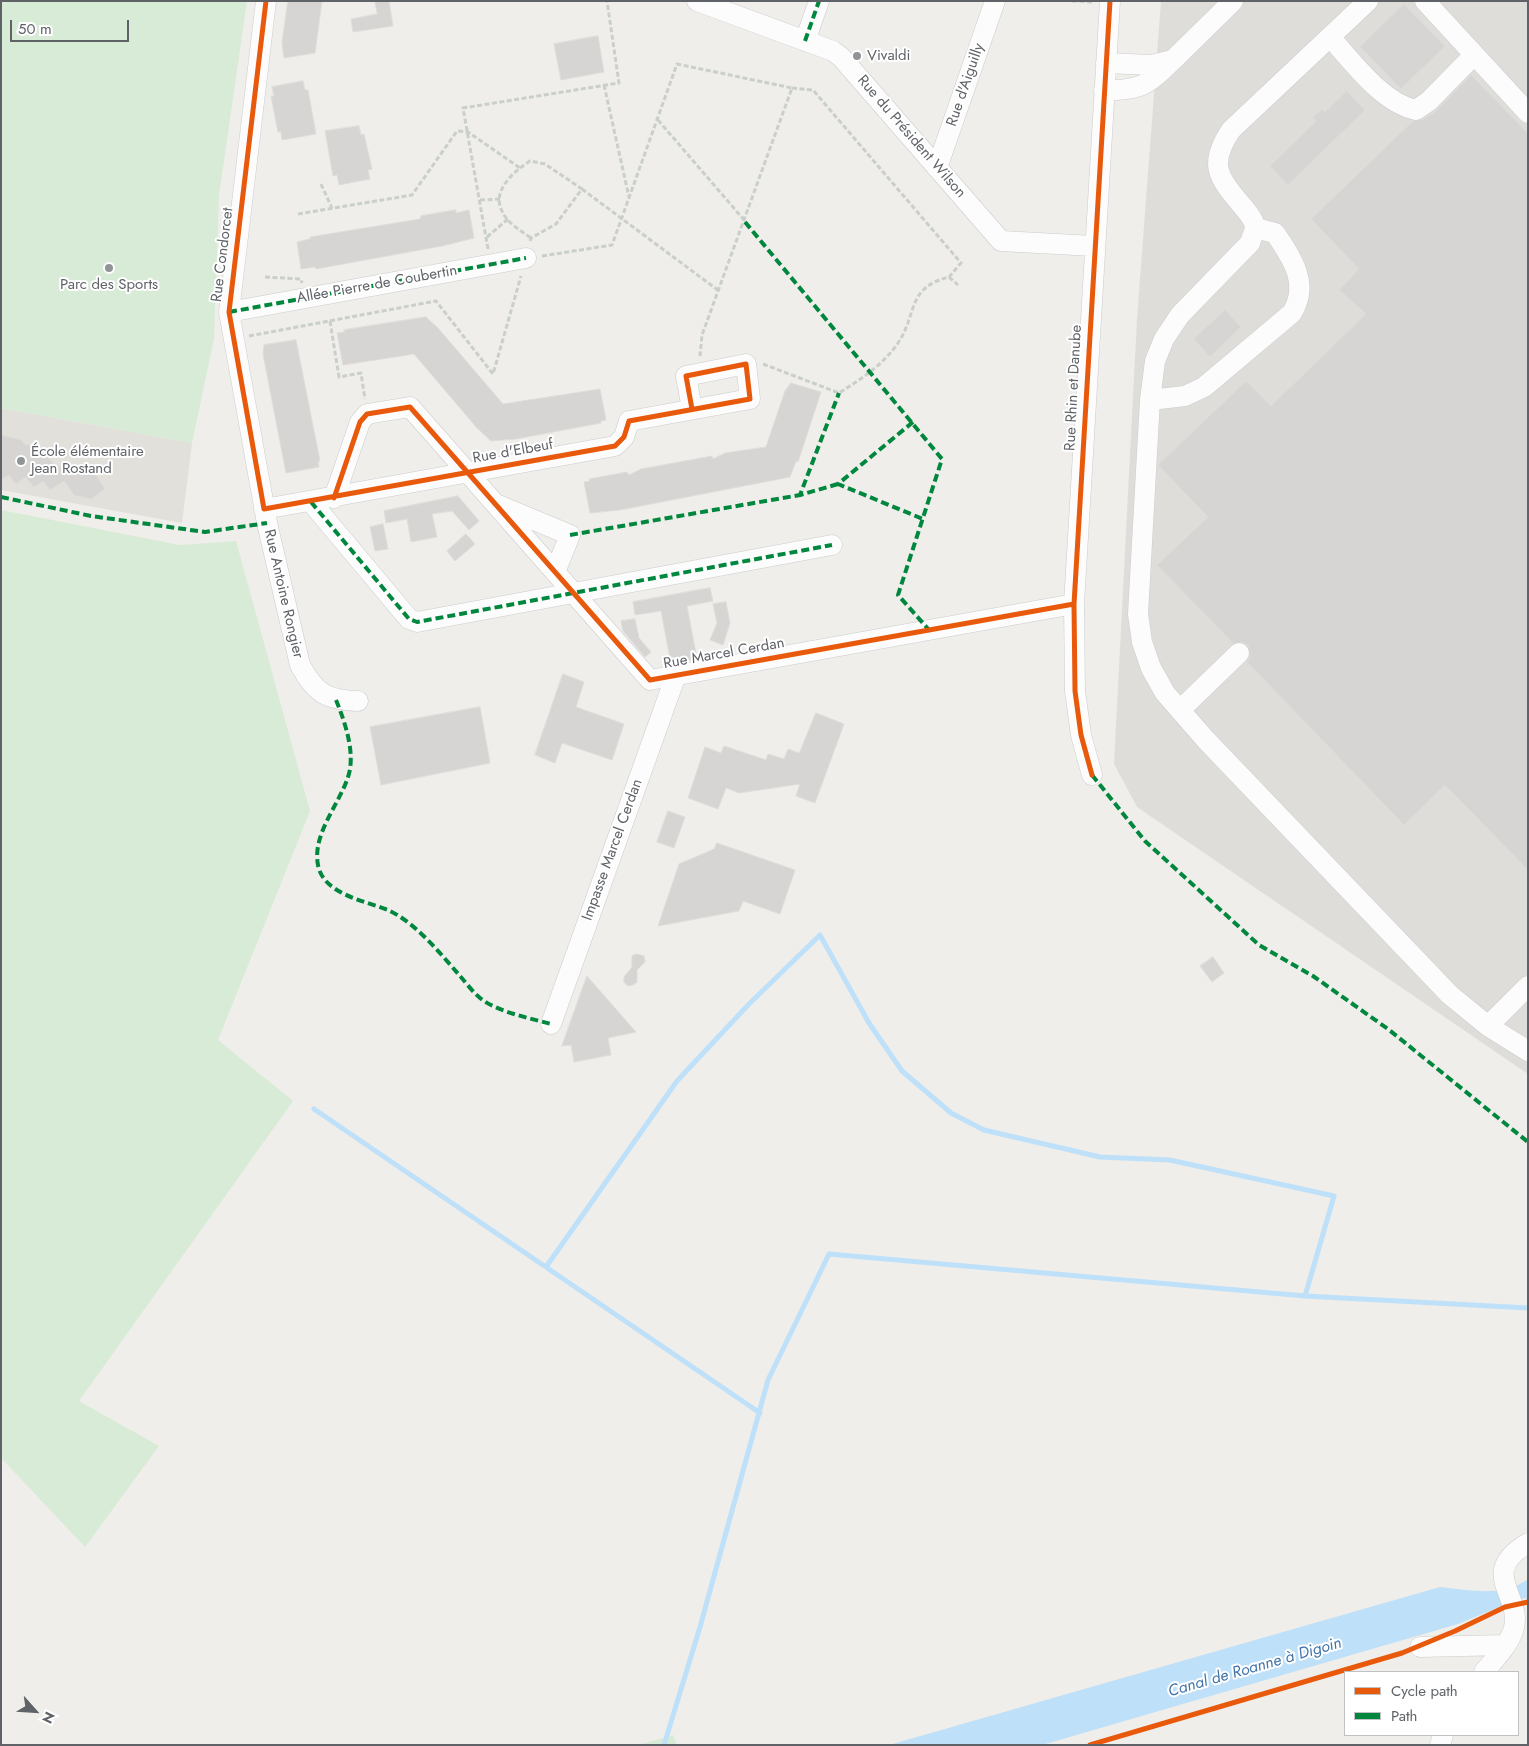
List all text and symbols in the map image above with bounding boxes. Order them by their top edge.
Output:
scale bar [12,10,131,42]
text: 50 m [18,18,52,40]
street label: Rue d'Aiguilly [943,41,989,129]
place label: Vivaldi [867,47,911,65]
marker: Vivaldi [851,50,863,62]
street label: Rue du Président Wilson [853,72,969,202]
street label: Rue Condorcet [208,207,238,303]
marker: Parc des Sports [103,262,115,274]
street label: Allée Pierre de Coubertin [295,262,459,308]
place label: Parc des Sports [60,276,158,294]
street label: Rue Rhin et Danube [1062,324,1086,452]
street label: Rue d'Elbeuf [471,436,555,468]
place label: École élémentaire Jean Rostand [31,443,144,478]
marker: École élémentaire Jean Rostand [15,455,27,467]
street label: Rue Antoine Rongier [259,528,307,660]
street label: Rue Marcel Cerdan [662,635,786,673]
street label: Impasse Marcel Cerdan [579,777,647,923]
water label: Canal de Roanne à Digoin [1166,1634,1344,1702]
legend [1344,1671,1519,1736]
text: Cycle path [1391,1680,1458,1702]
north arrow [10,1686,60,1736]
text: Path [1391,1705,1417,1727]
text: N [37,1708,60,1727]

